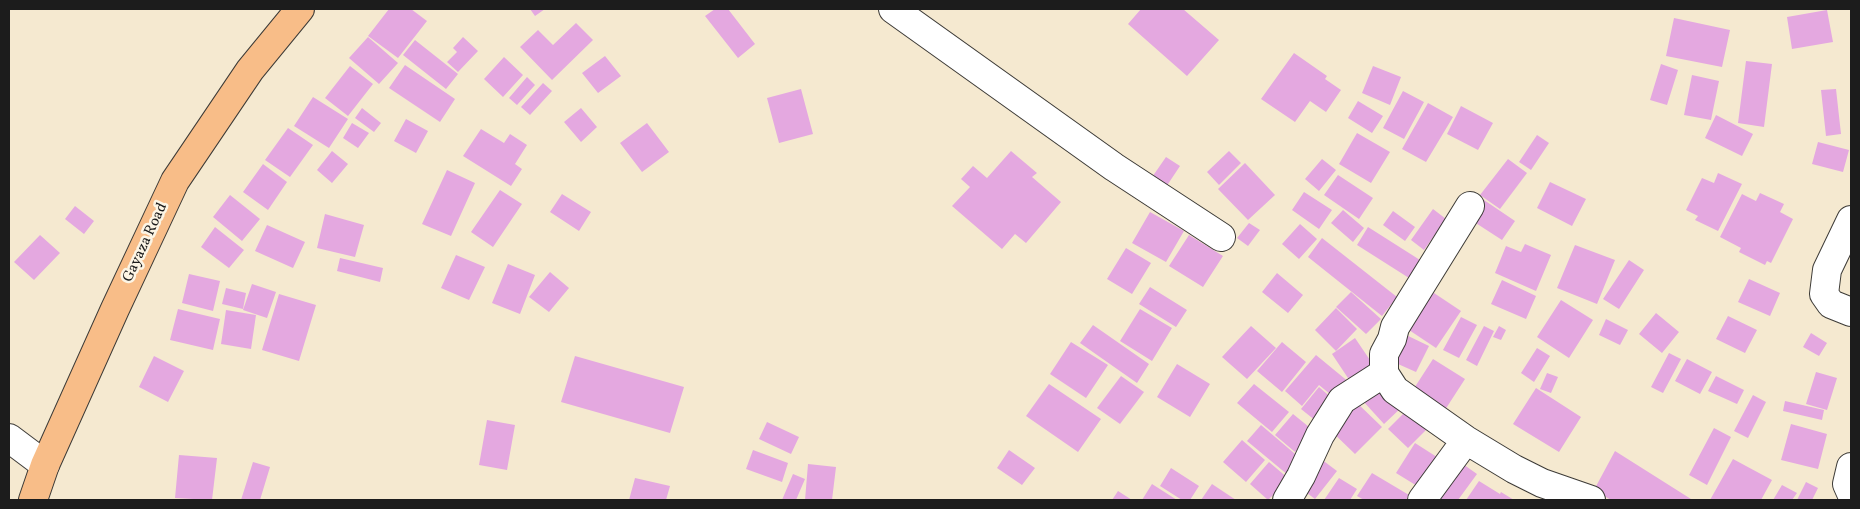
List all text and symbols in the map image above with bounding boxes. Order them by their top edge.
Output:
street label: Gayaza Road [120,200,172,286]

